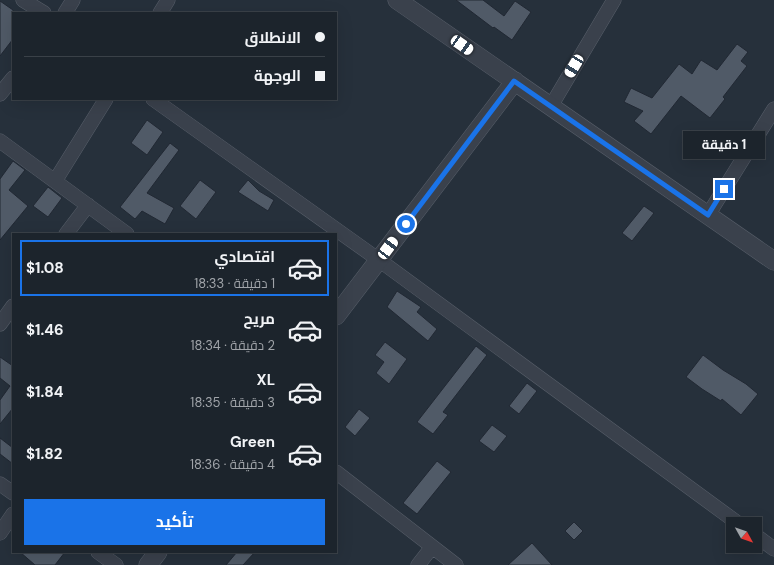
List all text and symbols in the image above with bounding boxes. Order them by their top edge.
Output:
text: الانطلاق [245,28,301,48]
car [449,33,475,57]
car [563,53,585,79]
text: الوجهة [254,66,301,86]
callout: 1 دقيقة [683,131,765,159]
text: 1 دقيقة [702,136,746,153]
route end [715,180,733,198]
route start [397,215,415,233]
car [376,235,400,261]
text: اقتصادي [215,247,275,267]
icon: car [287,250,323,286]
text: $1.08 [26,258,64,278]
text: 1 دقيقة · 18:33 [194,275,275,292]
text: مريح [243,309,275,329]
icon: car [287,312,323,348]
text: $1.46 [26,320,64,340]
text: 2 دقيقة · 18:34 [191,337,275,354]
text: XL [257,370,275,390]
icon: car [287,374,323,410]
text: $1.84 [26,382,64,402]
text: 3 دقيقة · 18:35 [190,394,275,411]
text: Green [230,432,275,452]
icon: car [287,436,323,472]
text: $1.82 [26,444,62,464]
text: 4 دقيقة · 18:36 [190,456,275,473]
button: تأكيد [24,499,325,545]
north arrow [726,517,762,553]
map controls [726,517,762,553]

